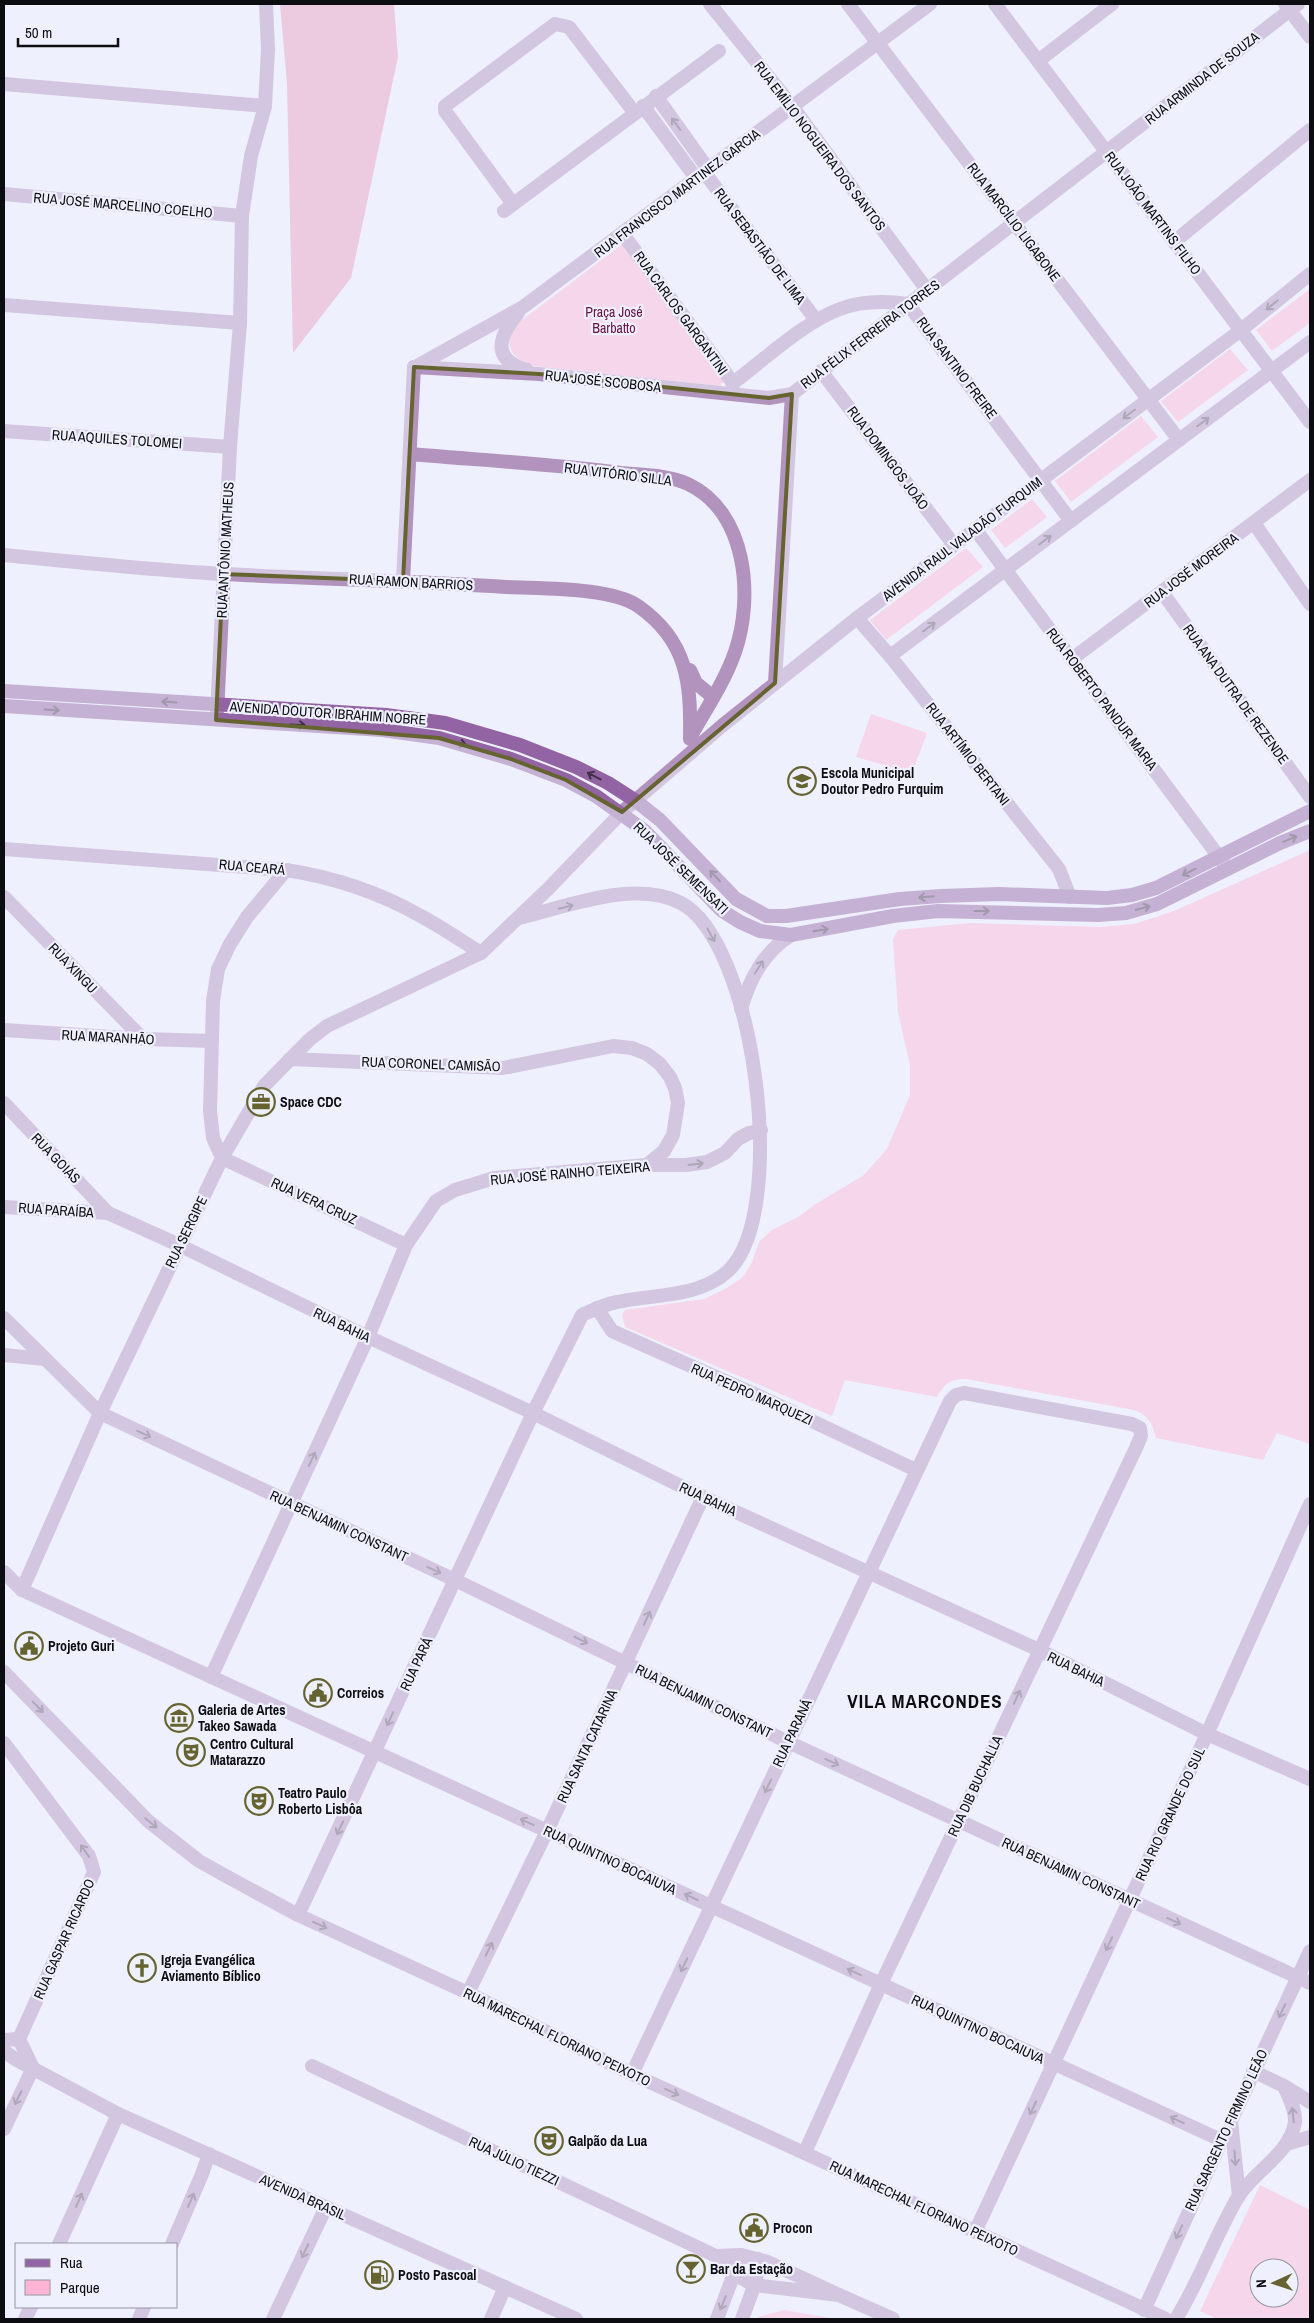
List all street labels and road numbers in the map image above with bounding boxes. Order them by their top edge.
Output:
street label: RUA ARMINDA DE SOUZA [1141,27,1263,128]
street label: RUA EMÍLIO NOGUEIRA DOS SANTOS [750,58,890,235]
street label: RUA FRANCISCO MARTINEZ GARCIA [590,124,764,261]
street label: RUA JOÃO MARTINS FILHO [1101,148,1205,278]
street label: RUA MARCÍLIO LIGABONE [963,159,1065,285]
street label: RUA SEBASTIÃO DE LIMA [710,184,810,308]
street label: RUA JOSÉ MARCELINO COELHO [33,188,213,222]
street label: RUA CARLOS GARGANTINI [630,248,732,378]
street label: RUA FÉLIX FERREIRA TORRES [797,275,944,392]
street label: RUA SANTINO FREIRE [913,313,1001,423]
street label: RUA JOSÉ SCOBOSA [544,366,662,396]
street label: RUA DOMINGOS JOÃO [843,403,933,513]
street label: RUA AQUILES TOLOMEI [51,425,183,453]
street label: RUA VITÓRIO SILLA [563,458,673,490]
street label: AVENIDA RAUL VALADÃO FURQUIM [878,473,1046,606]
street label: RUA ANTÔNIO MATHEUS [212,481,238,619]
street label: RUA JOSÉ MOREIRA [1140,528,1242,611]
street label: RUA RAMON BARRIOS [348,570,474,594]
street label: RUA ANA DUTRA DE REZENDE [1179,621,1293,767]
street label: RUA ROBERTO PANDUR MARIA [1043,624,1162,774]
street label: AVENIDA DOUTOR IBRAHIM NOBRE [228,697,427,729]
street label: RUA ARTÍMIO BERTANI [922,699,1014,809]
street label: RUA JOSÉ SEMENSATI [630,818,732,918]
street label: RUA CEARÁ [218,855,286,879]
street label: RUA XINGU [45,939,101,997]
street label: RUA MARANHÃO [61,1026,155,1048]
street label: RUA CORONEL CAMISÃO [361,1053,501,1075]
street label: RUA GOIÁS [28,1129,85,1187]
street label: RUA JOSÉ RAINHO TEIXEIRA [490,1157,651,1189]
street label: RUA VERA CRUZ [268,1173,360,1229]
street label: RUA SERGIPE [161,1193,211,1271]
street label: RUA PARAÍBA [18,1198,95,1222]
street label: RUA BAHIA [311,1303,374,1347]
street label: RUA PEDRO MARQUEZI [688,1359,816,1429]
street label: RUA BAHIA [676,1478,740,1520]
street label: RUA BENJAMIN CONSTANT [267,1486,411,1566]
street label: RUA PARÁ [396,1634,436,1694]
street label: RUA BAHIA [1045,1647,1108,1691]
street label: RUA BENJAMIN CONSTANT [632,1660,776,1742]
street label: RUA SANTA CATARINA [553,1686,621,1806]
street label: RUA PARANÁ [768,1696,816,1770]
street label: RUA DIB BUCHALLA [944,1732,1006,1840]
street label: RUA RIO GRANDE DO SUL [1131,1744,1209,1884]
street label: RUA QUINTINO BOCAIUVA [541,1821,680,1899]
street label: RUA BENJAMIN CONSTANT [999,1833,1143,1913]
street label: RUA GASPAR RICARDO [29,1876,99,2002]
street label: RUA MARECHAL FLORIANO PEIXOTO [460,1984,654,2090]
street label: RUA QUINTINO BOCAIUVA [909,1990,1048,2068]
street label: RUA SARGENTO FIRMINO LEÃO [1181,2046,1271,2214]
street label: RUA JÚLIO TIEZZI [466,2132,562,2190]
street label: RUA MARECHAL FLORIANO PEIXOTO [827,2156,1021,2260]
street label: AVENIDA BRASIL [256,2169,350,2224]

